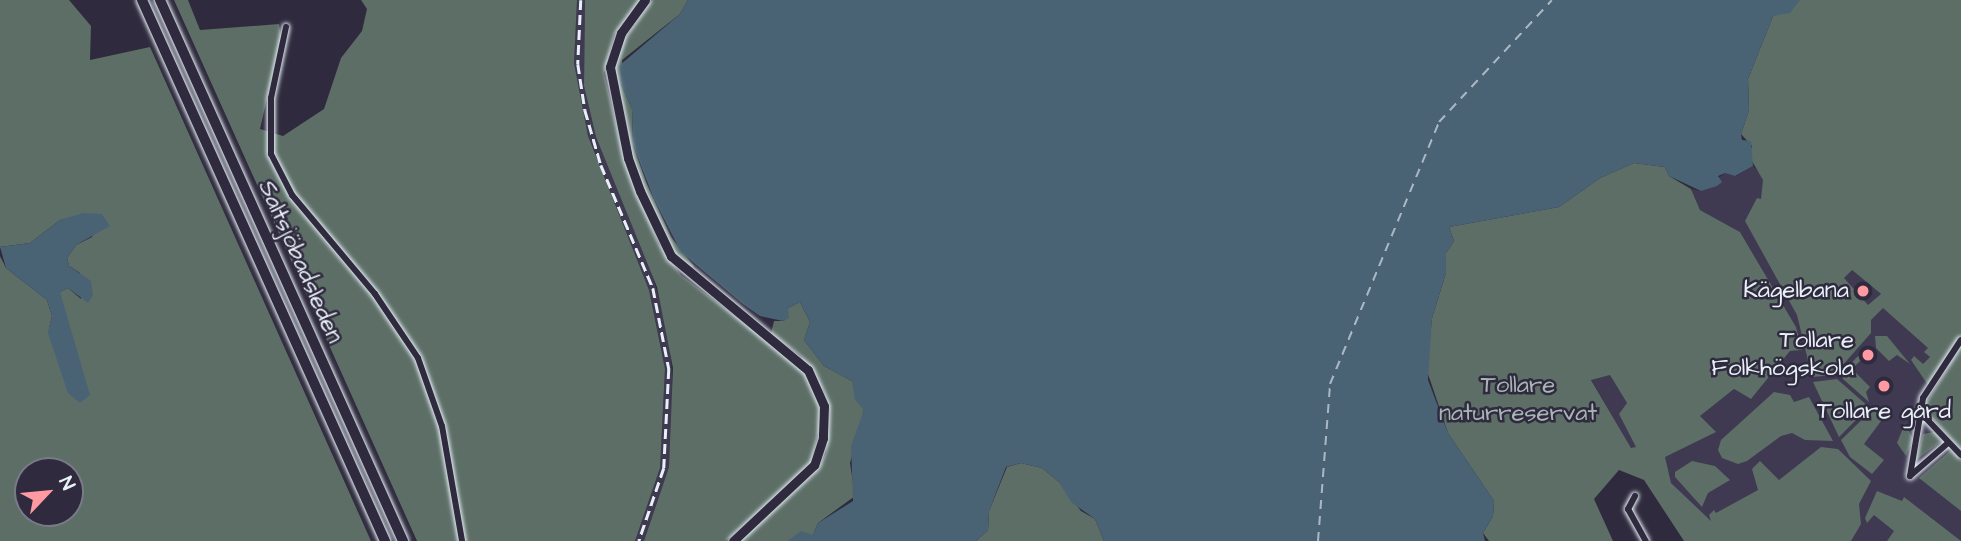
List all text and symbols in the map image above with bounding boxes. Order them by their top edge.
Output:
street label: Saltsjöbadsleden [251,176,349,348]
place label: Kägelbana [1743,277,1849,305]
marker: Kägelbana [1855,283,1871,299]
place label: Tollare Folkhögskola [1711,327,1854,383]
marker: Tollare Folkhögskola [1860,347,1876,363]
park label: Tollare naturreservat [1439,372,1597,428]
marker: Tollare gård [1876,378,1892,394]
place label: Tollare gård [1817,398,1951,426]
north arrow [14,457,84,527]
text: N [52,472,81,495]

